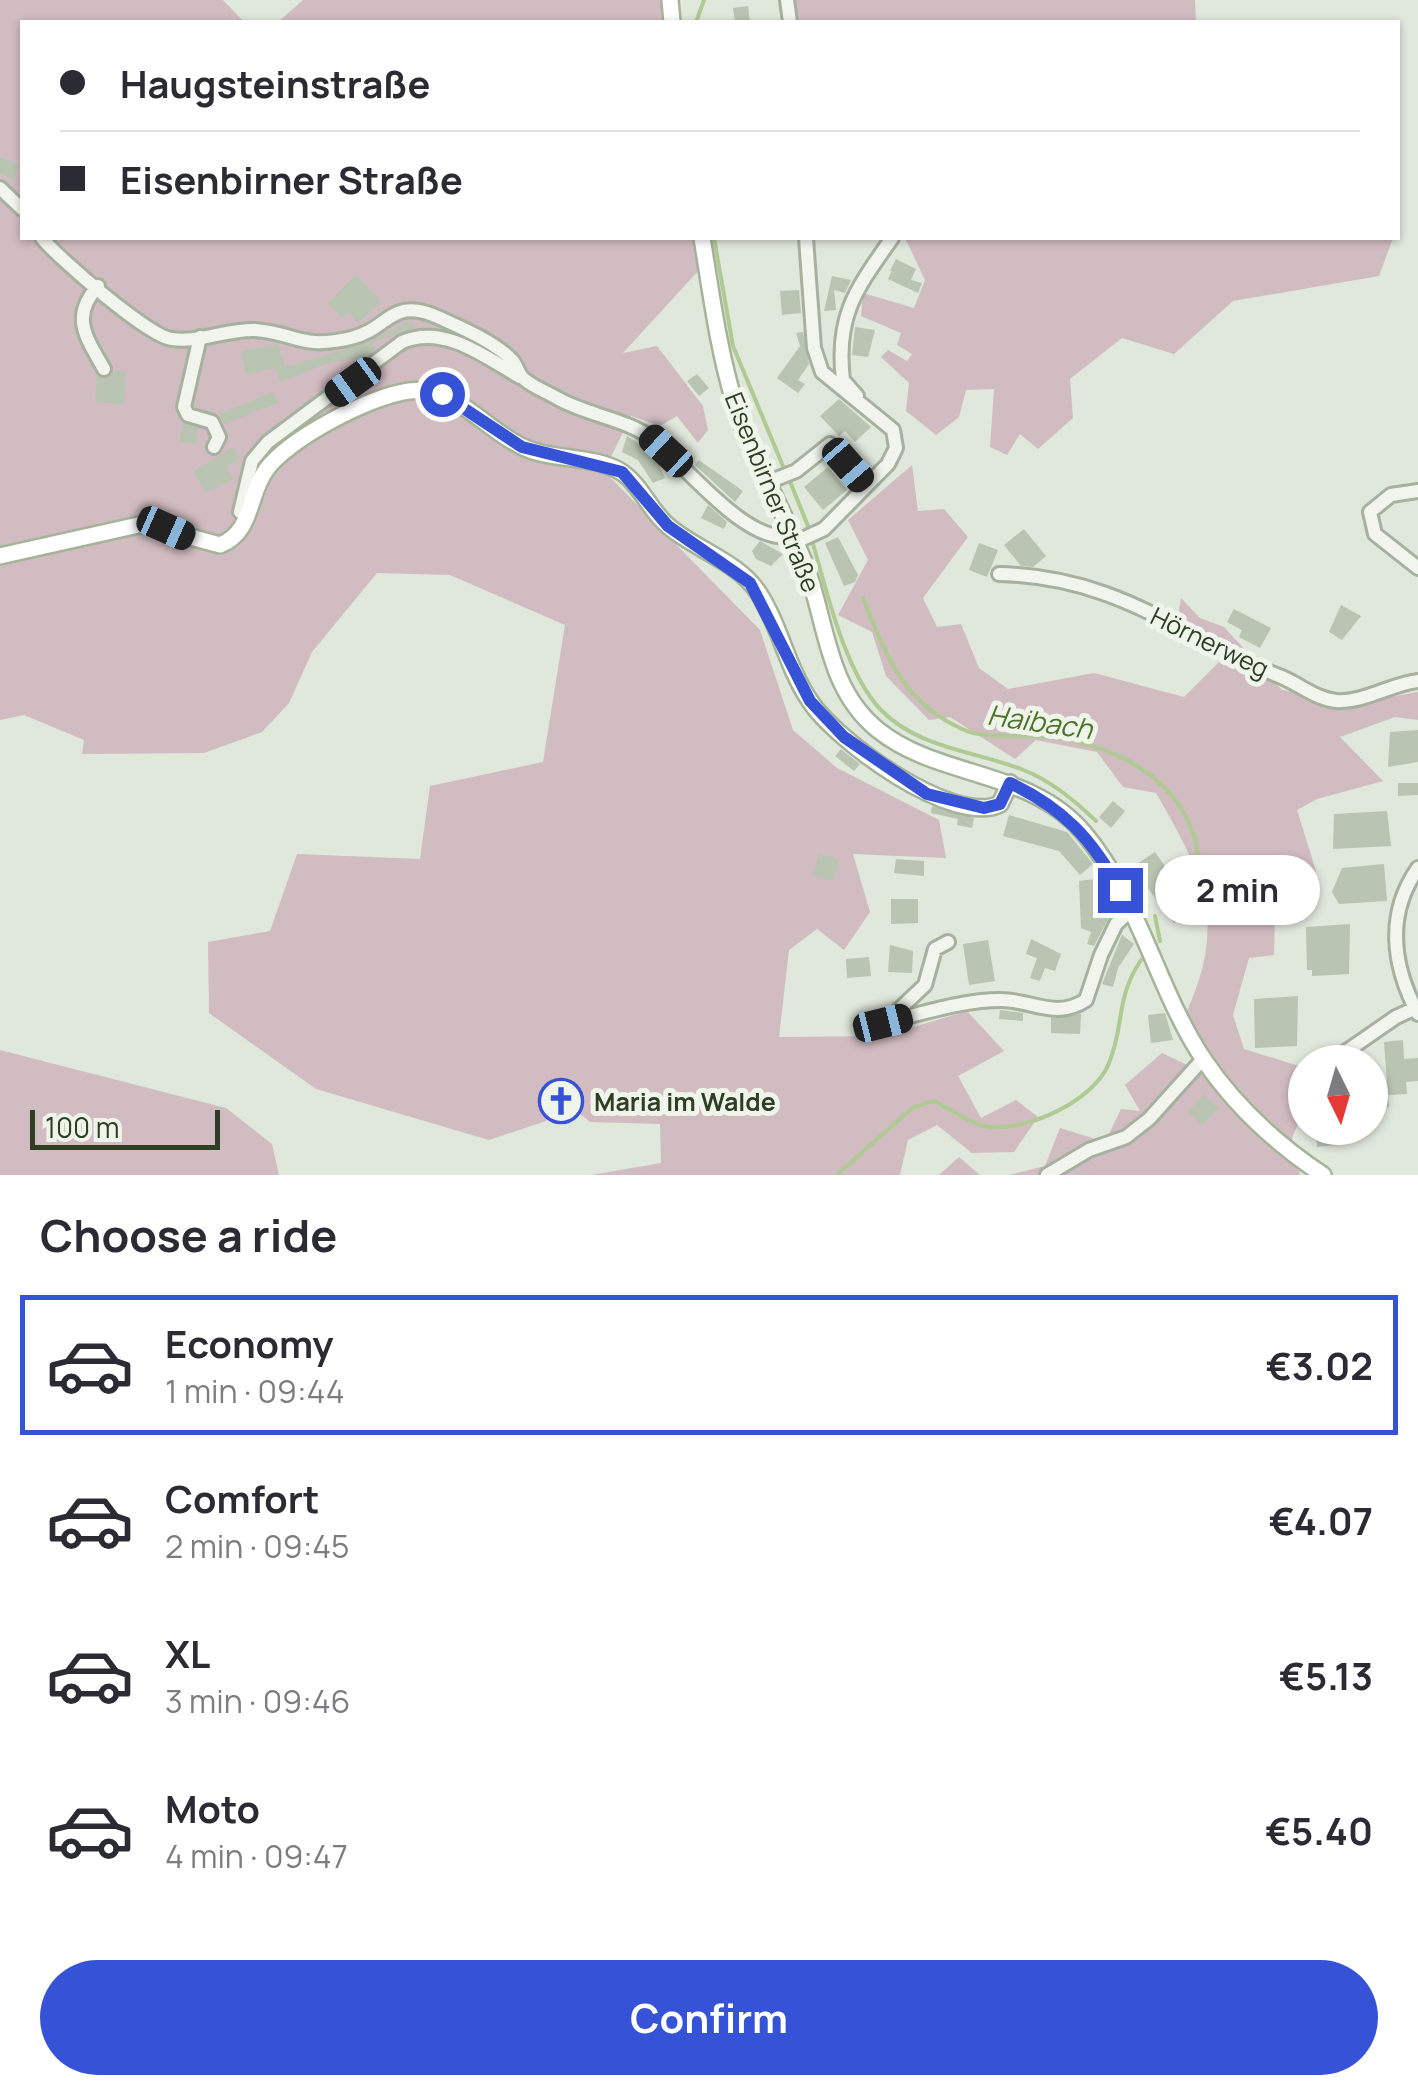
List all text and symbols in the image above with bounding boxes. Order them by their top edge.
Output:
text: Haugsteinstraße [120,57,430,109]
text: Eisenbirner Straße [120,153,463,205]
car [320,352,386,412]
route start [420,372,465,417]
street label: Eisenbirner Straße [717,387,829,597]
car [634,420,698,482]
car [817,433,879,497]
car [132,502,200,554]
street label: Hörnerweg [1145,598,1275,686]
water label: Haibach [985,695,1096,747]
callout: 2 min [1155,855,1320,925]
route end [1098,868,1143,913]
text: 2 min [1196,868,1279,912]
car [850,1001,916,1045]
north arrow [1288,1045,1388,1145]
map controls [1288,1045,1388,1145]
church icon: Maria im Walde [538,1078,584,1124]
place label: Maria im Walde [594,1084,776,1119]
scale bar [30,1105,220,1150]
text: 100 m [45,1108,119,1146]
text: Choose a ride [40,1204,337,1266]
text: Economy [165,1317,334,1369]
icon: car [45,1320,135,1410]
text: €3.02 [1266,1339,1373,1391]
text: 1 min · 09:44 [165,1369,345,1413]
text: Comfort [165,1472,319,1524]
icon: car [45,1475,135,1565]
text: €4.07 [1269,1494,1373,1546]
text: 2 min · 09:45 [165,1524,350,1568]
text: XL [165,1627,210,1679]
icon: car [45,1630,135,1720]
text: €5.13 [1279,1649,1373,1701]
text: 3 min · 09:46 [165,1679,350,1723]
text: Moto [165,1782,260,1834]
icon: car [45,1785,135,1875]
text: €5.40 [1265,1804,1373,1856]
text: 4 min · 09:47 [165,1834,348,1878]
button: Confirm [40,1960,1378,2075]

